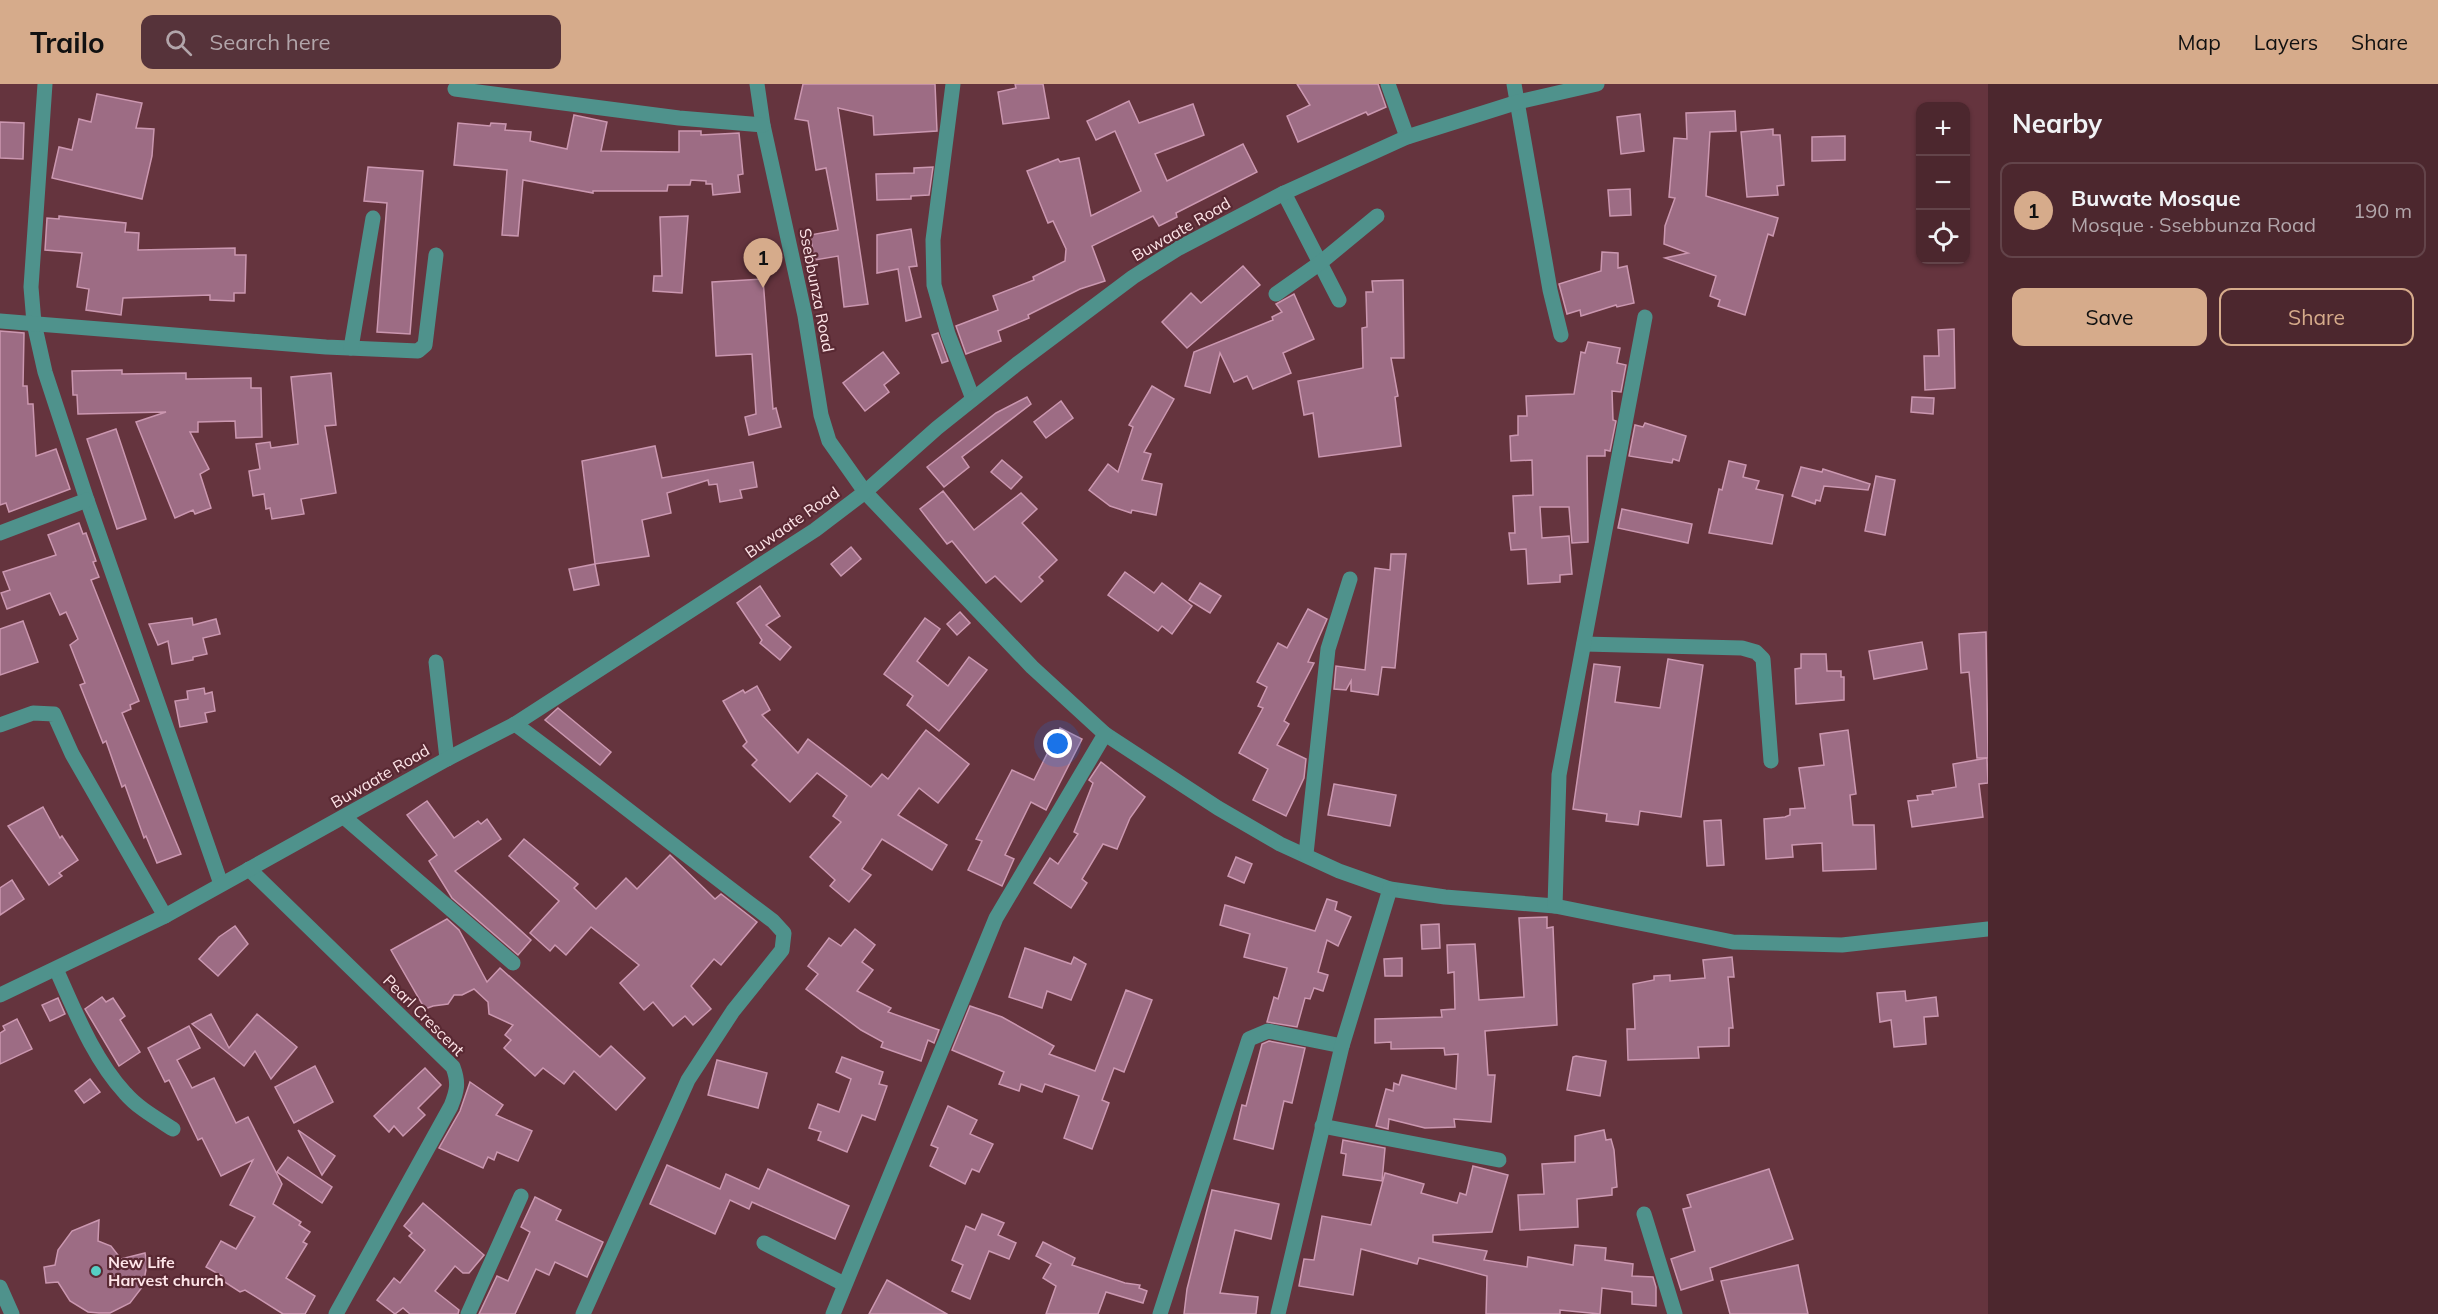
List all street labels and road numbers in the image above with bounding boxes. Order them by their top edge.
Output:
street label: Buwaate Road [1128,193,1234,265]
street label: Ssebbunza Road [795,226,839,354]
street label: Buwaate Road [741,482,843,562]
street label: Buwaate Road [327,740,433,812]
street label: Pearl Crescent [379,970,469,1060]

